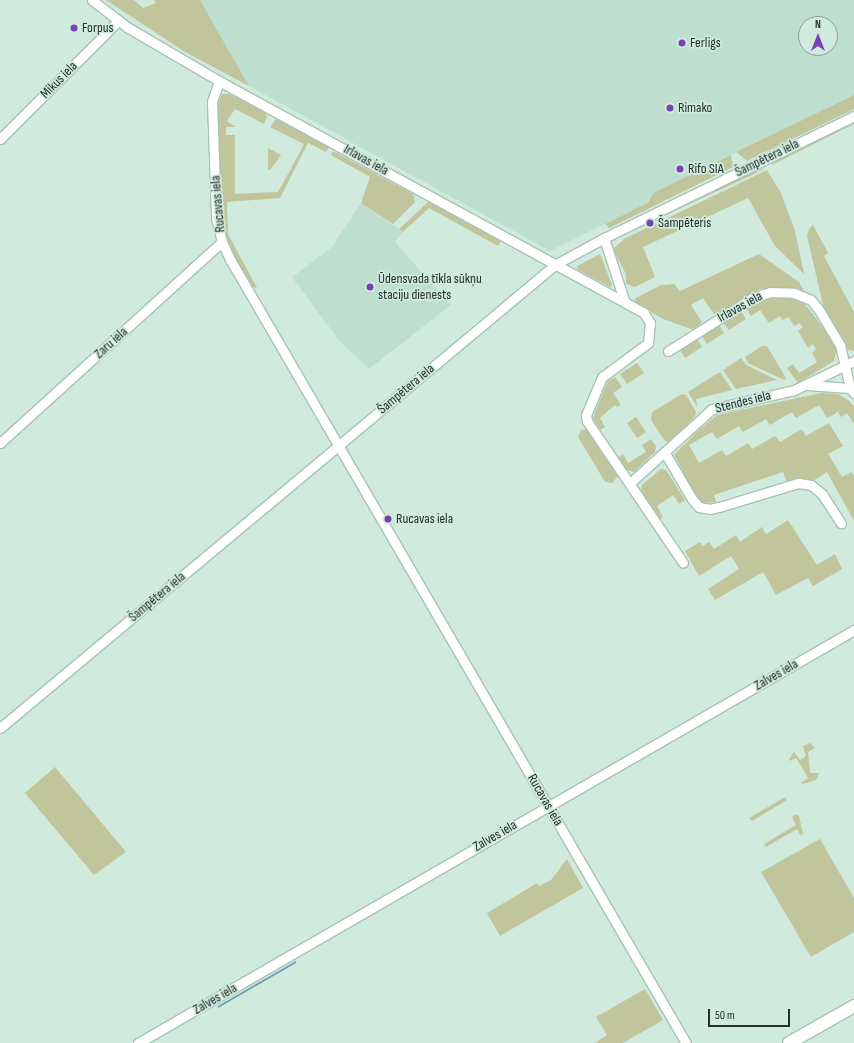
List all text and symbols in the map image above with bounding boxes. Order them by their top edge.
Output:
north arrow [798,16,838,56]
text: N [815,18,821,31]
place label: Forpus [82,20,114,36]
marker: Forpus [69,23,79,33]
place label: Ferligs [690,35,721,51]
marker: Ferligs [677,38,687,48]
street label: Mikus iela [37,58,81,102]
place label: Rimako [678,100,712,116]
marker: Rimako [665,103,675,113]
street label: Šampētera iela [732,135,802,181]
street label: Irlavas iela [341,141,391,179]
place label: Rifo SIA [688,161,724,177]
marker: Rifo SIA [675,164,685,174]
street label: Rucavas iela [207,175,229,233]
place label: Šampēteris [658,215,711,231]
marker: Šampēteris [645,218,655,228]
place label: Ūdensvada tīkla sūkņu staciju dienests [378,271,482,304]
marker: Ūdensvada tīkla sūkņu staciju dienests [365,282,375,292]
street label: Irlavas iela [715,288,765,326]
street label: Zaru iela [91,324,131,362]
street label: Šampētera iela [374,360,438,418]
street label: Stendes iela [713,387,773,417]
place label: Rucavas iela [396,511,453,527]
marker: Rucavas iela [383,514,393,524]
street label: Šampētera iela [125,568,189,626]
street label: Zalves iela [751,656,801,694]
street label: Rucavas iela [523,771,567,829]
street label: Zalves iela [470,817,520,855]
street label: Zalves iela [190,980,240,1018]
scale bar [710,1001,792,1027]
text: 50 m [715,1008,735,1023]

